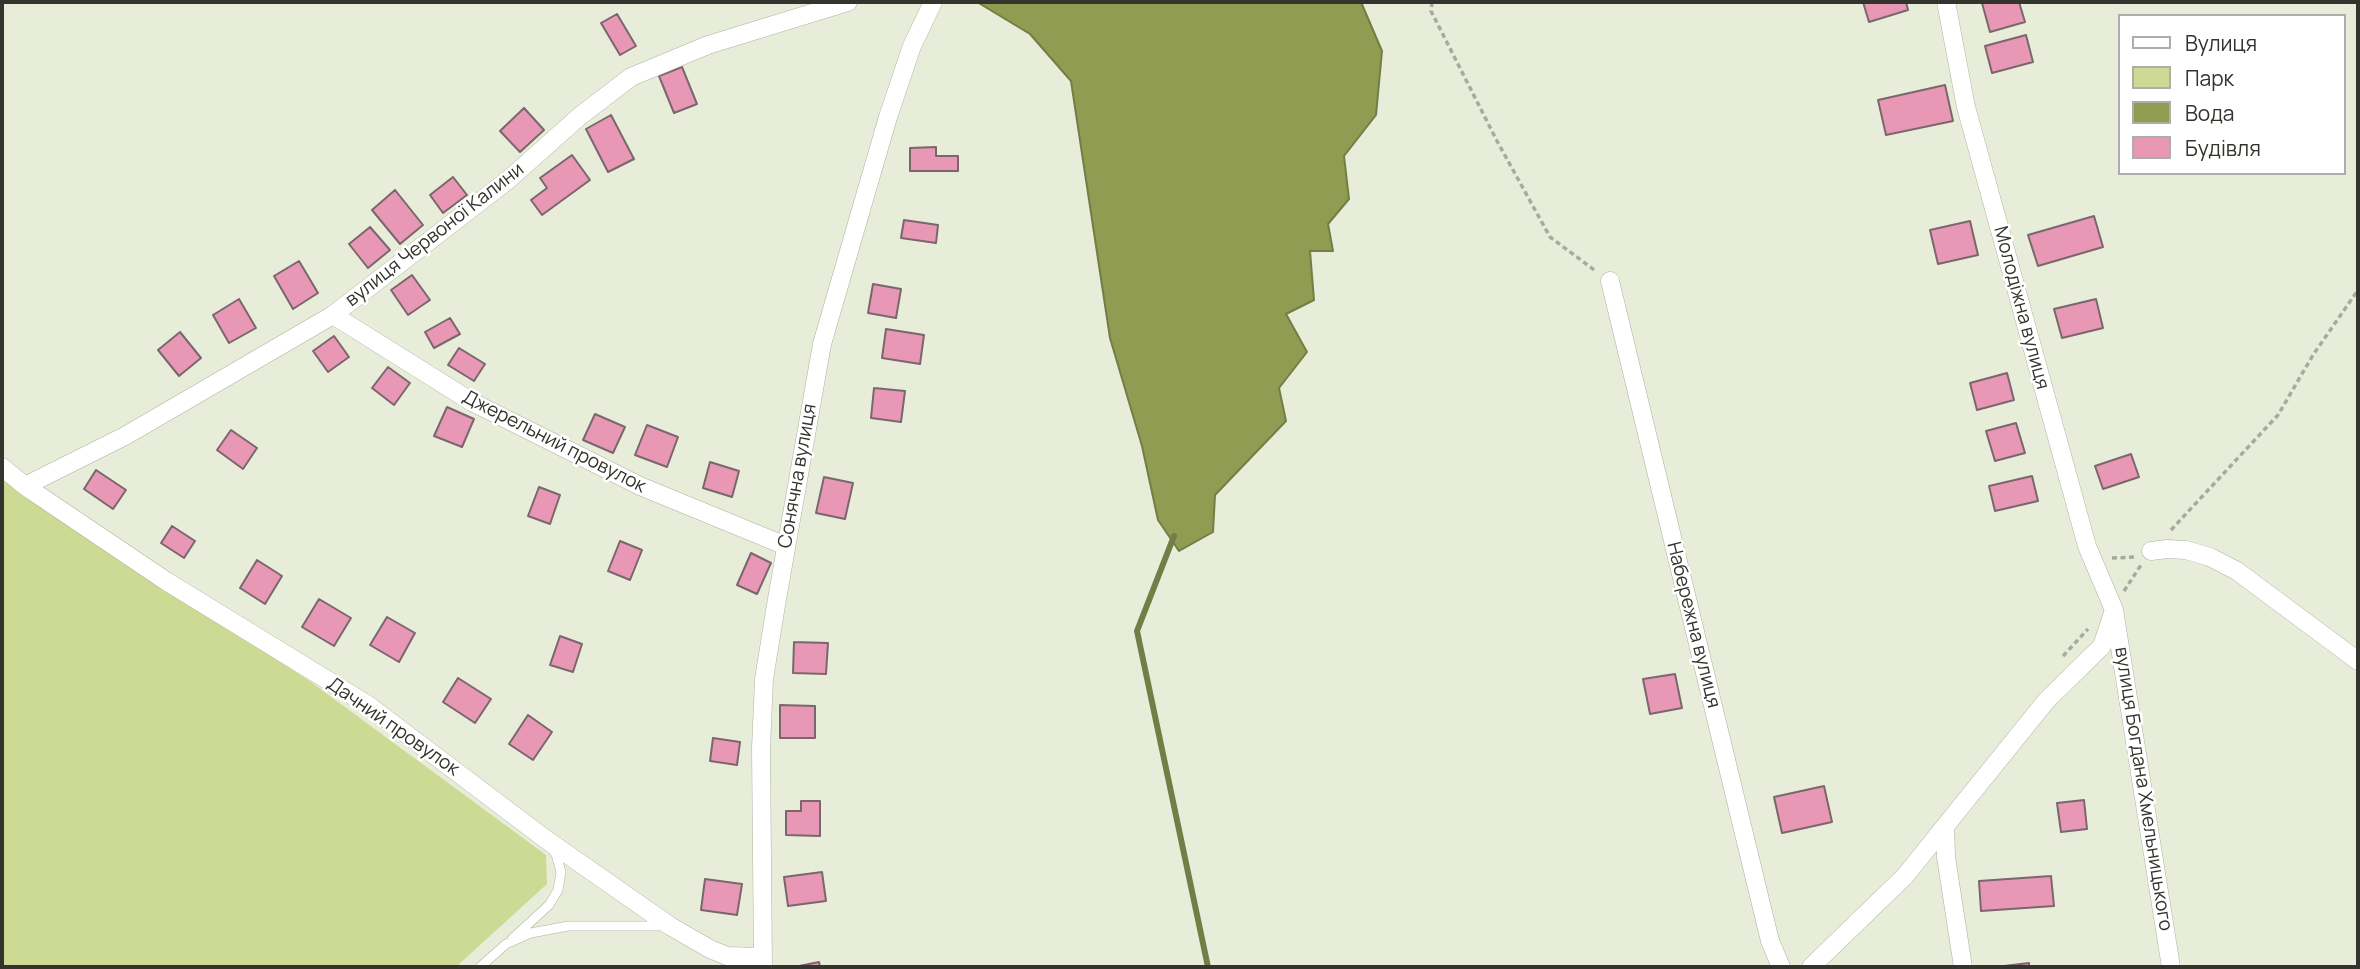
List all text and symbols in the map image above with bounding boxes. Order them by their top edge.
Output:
legend [2118,14,2346,175]
text: Вулиця [2185,29,2257,57]
text: Парк [2185,64,2234,92]
text: Вода [2185,99,2235,127]
text: Будівля [2185,134,2261,162]
street label: вулиця Червоної Калини [341,158,529,312]
street label: Молодіжна вулиця [1988,224,2054,392]
street label: Джерельний провулок [459,386,649,498]
street label: Сонячна вулиця [774,402,822,550]
street label: Набережна вулиця [1661,540,1725,710]
street label: вулиця Богдана Хмельницького [2109,645,2177,933]
street label: Дачний провулок [322,673,464,781]

